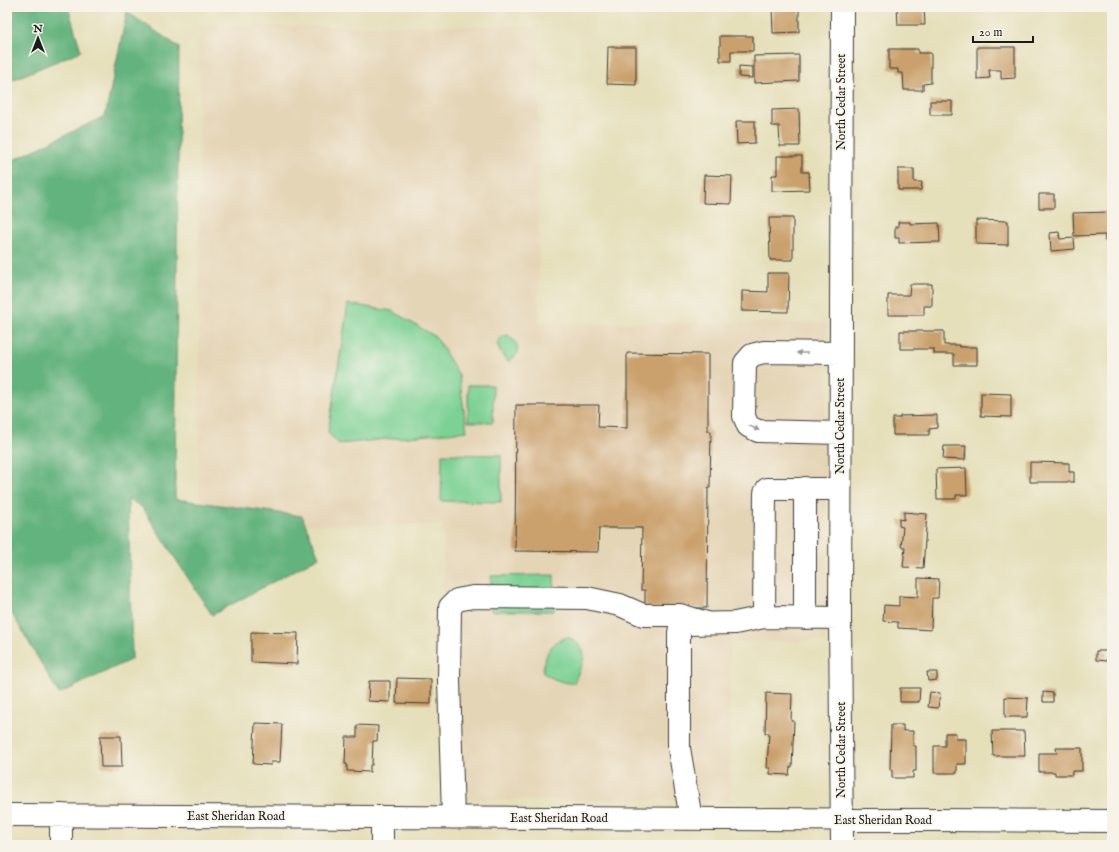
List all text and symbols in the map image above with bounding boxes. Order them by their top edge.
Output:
north arrow [18,18,58,58]
scale bar [973,18,1033,44]
text: N [32,22,43,36]
text: 20 m [979,25,1002,40]
street label: North Cedar Street [834,54,849,150]
one-way arrow [795,350,808,356]
street label: North Cedar Street [833,378,848,474]
one-way arrow [748,425,760,432]
street label: North Cedar Street [834,702,849,798]
street label: East Sheridan Road [187,809,285,824]
street label: East Sheridan Road [510,811,608,826]
street label: East Sheridan Road [834,813,932,828]

